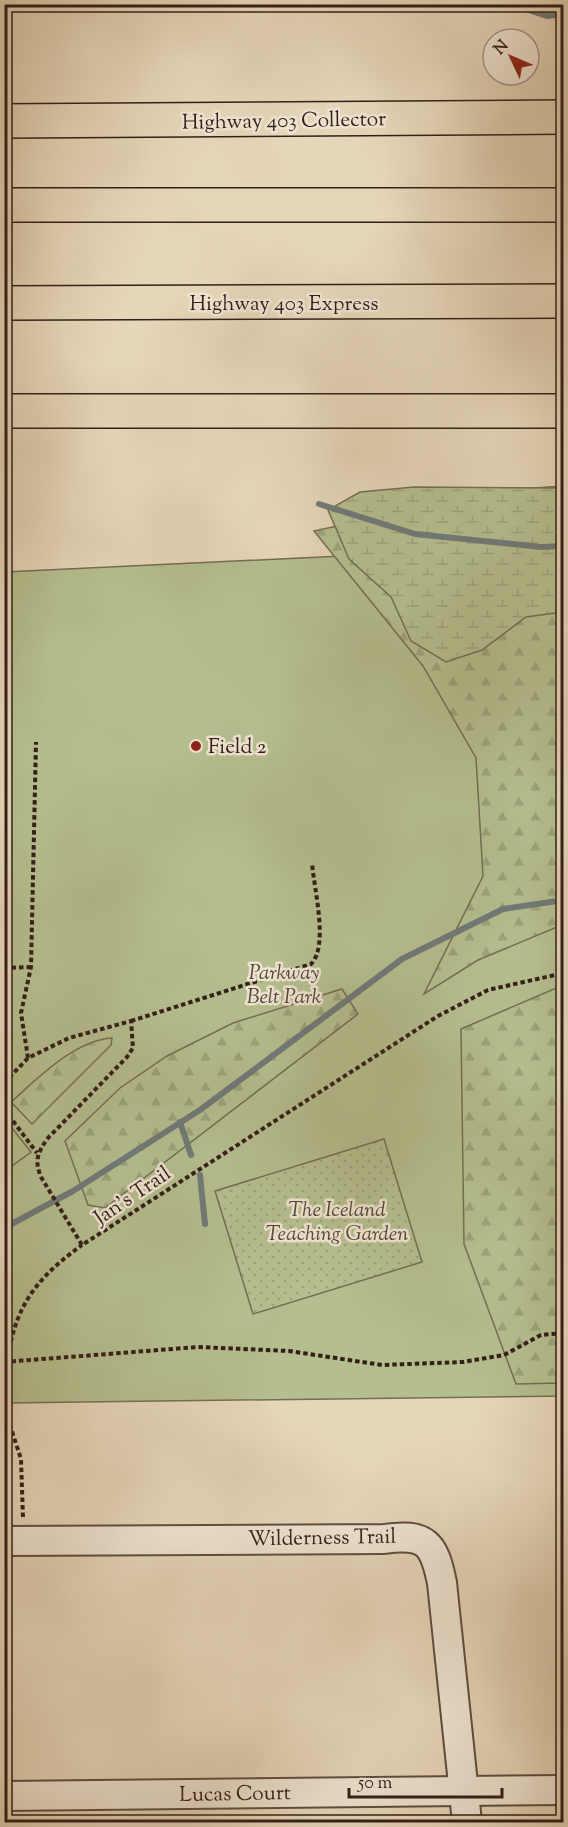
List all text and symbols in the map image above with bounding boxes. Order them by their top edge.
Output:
north arrow [481,27,541,87]
text: N [489,36,515,61]
street label: Highway 403 Collector [182,105,387,139]
street label: Highway 403 Express [189,290,379,320]
place label: Field 2 [208,733,267,763]
marker: Field 2 [189,739,203,753]
park label: Parkway Belt Park [247,959,322,1013]
street label: Jan's Trail [88,1160,178,1234]
park label: The Iceland Teaching Garden [266,1196,408,1250]
street label: Wilderness Trail [248,1523,397,1555]
scale bar [349,1761,502,1799]
text: 50 m [357,1771,393,1797]
street label: Lucas Court [179,1779,291,1811]

